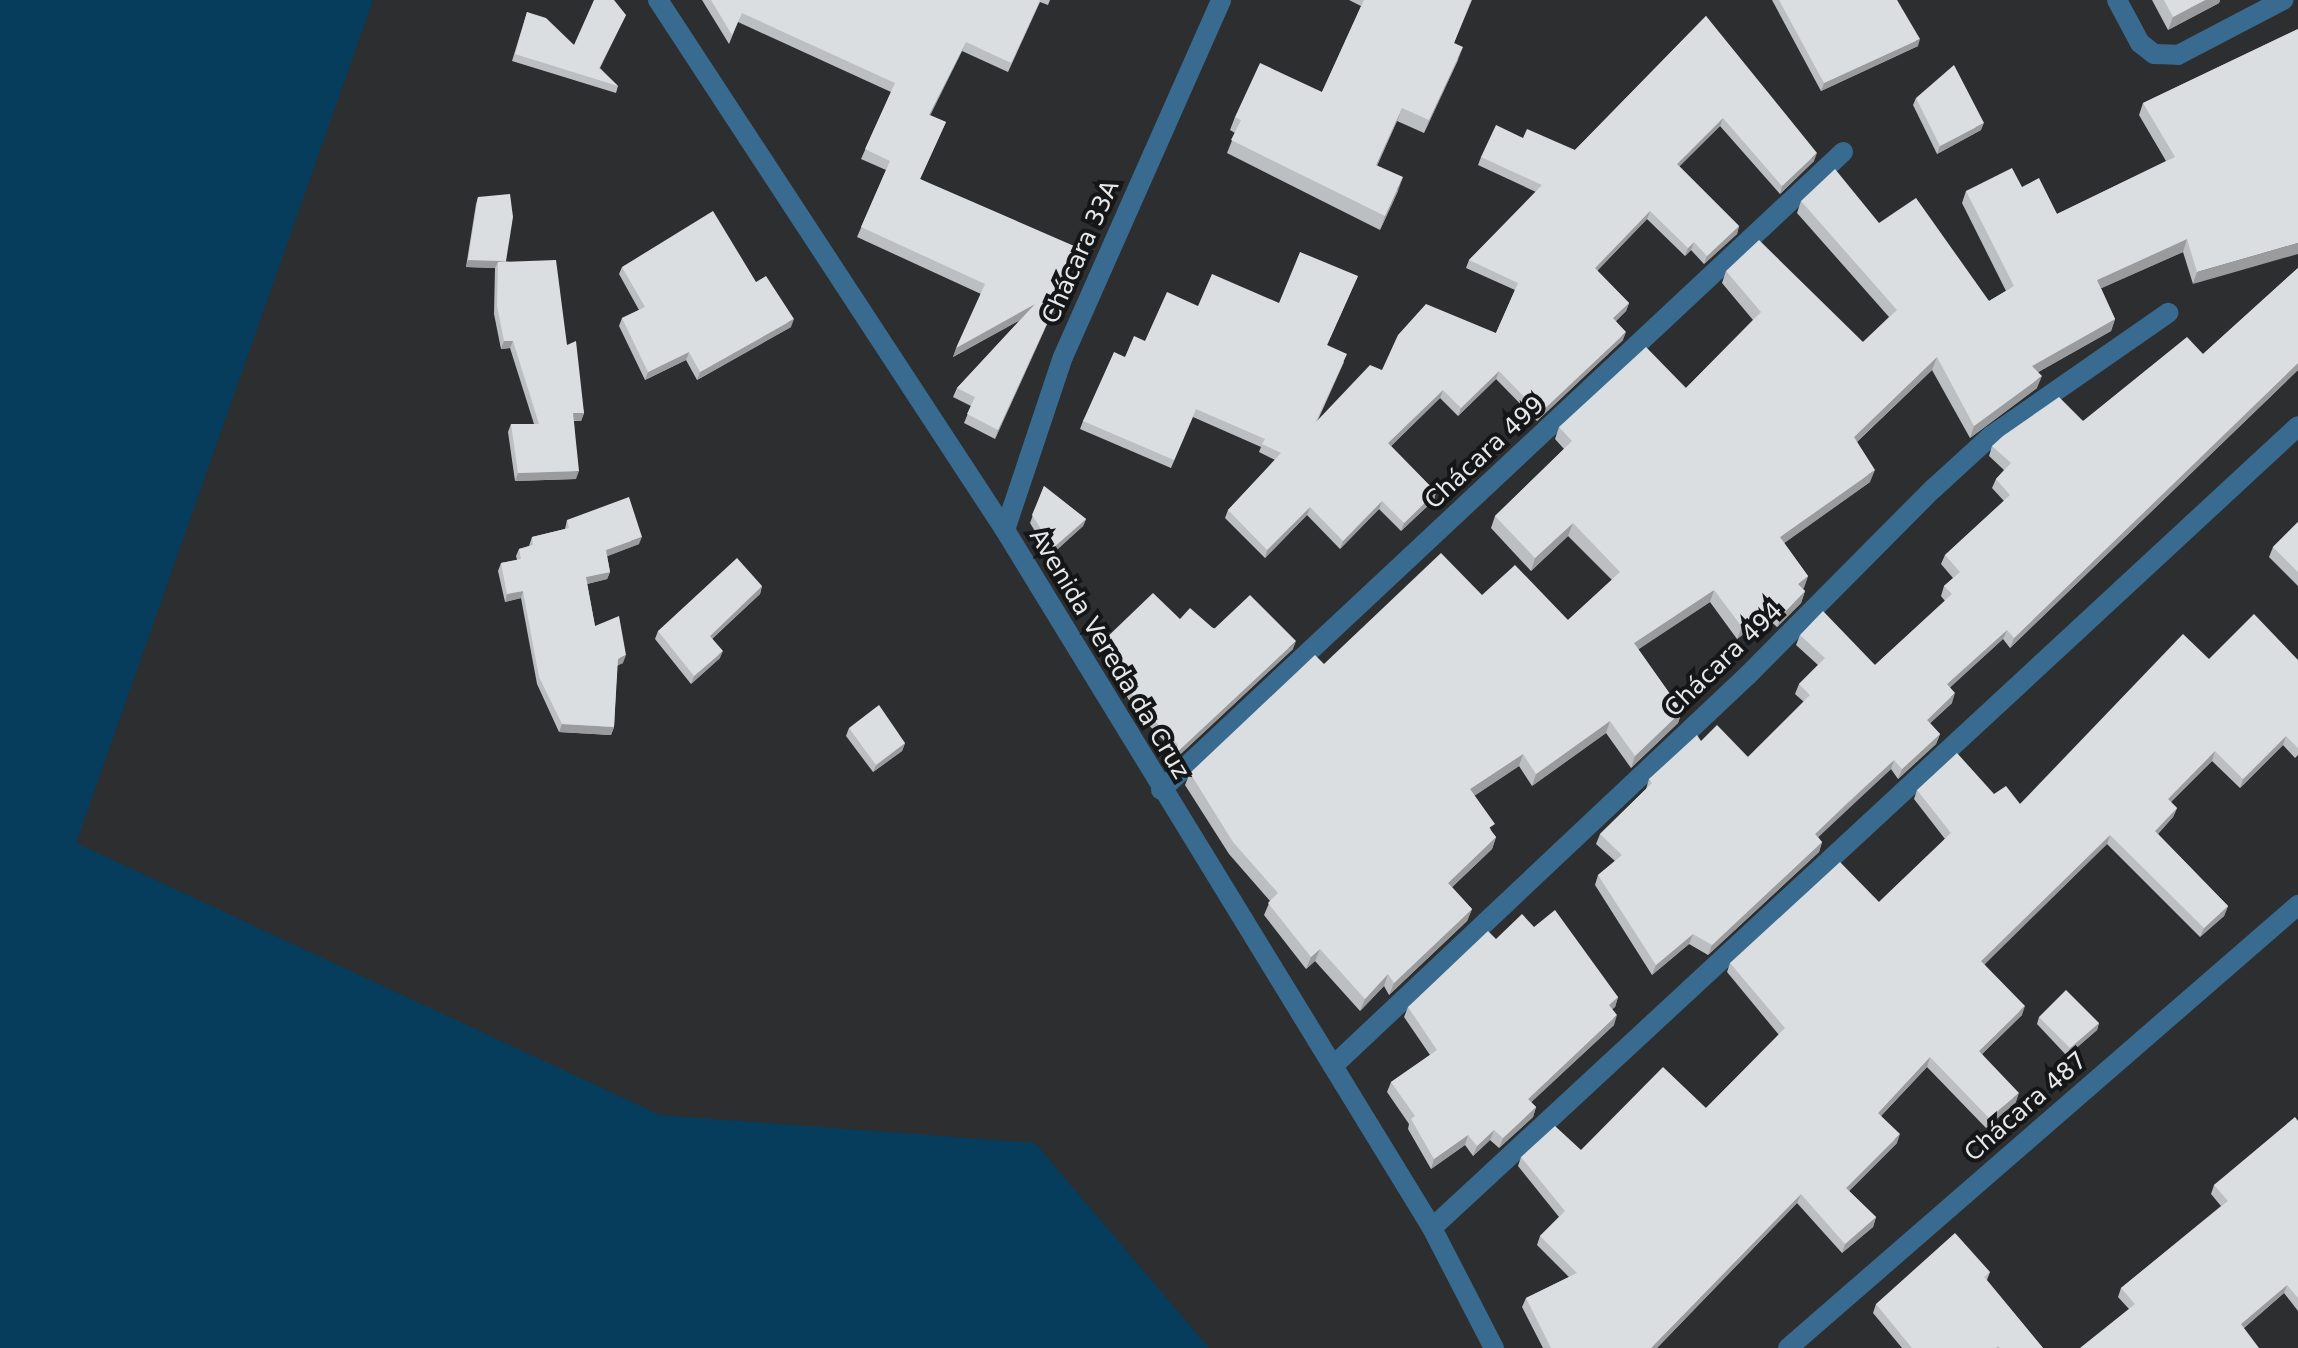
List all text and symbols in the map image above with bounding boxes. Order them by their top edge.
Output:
street label: Chácara 33A [1037,176,1125,328]
street label: Chácara 499 [1419,390,1551,516]
street label: Avenida Vereda da Cruz [1023,524,1195,784]
street label: Chácara 494 [1659,597,1789,723]
street label: Chácara 487 [1959,1046,2093,1168]

